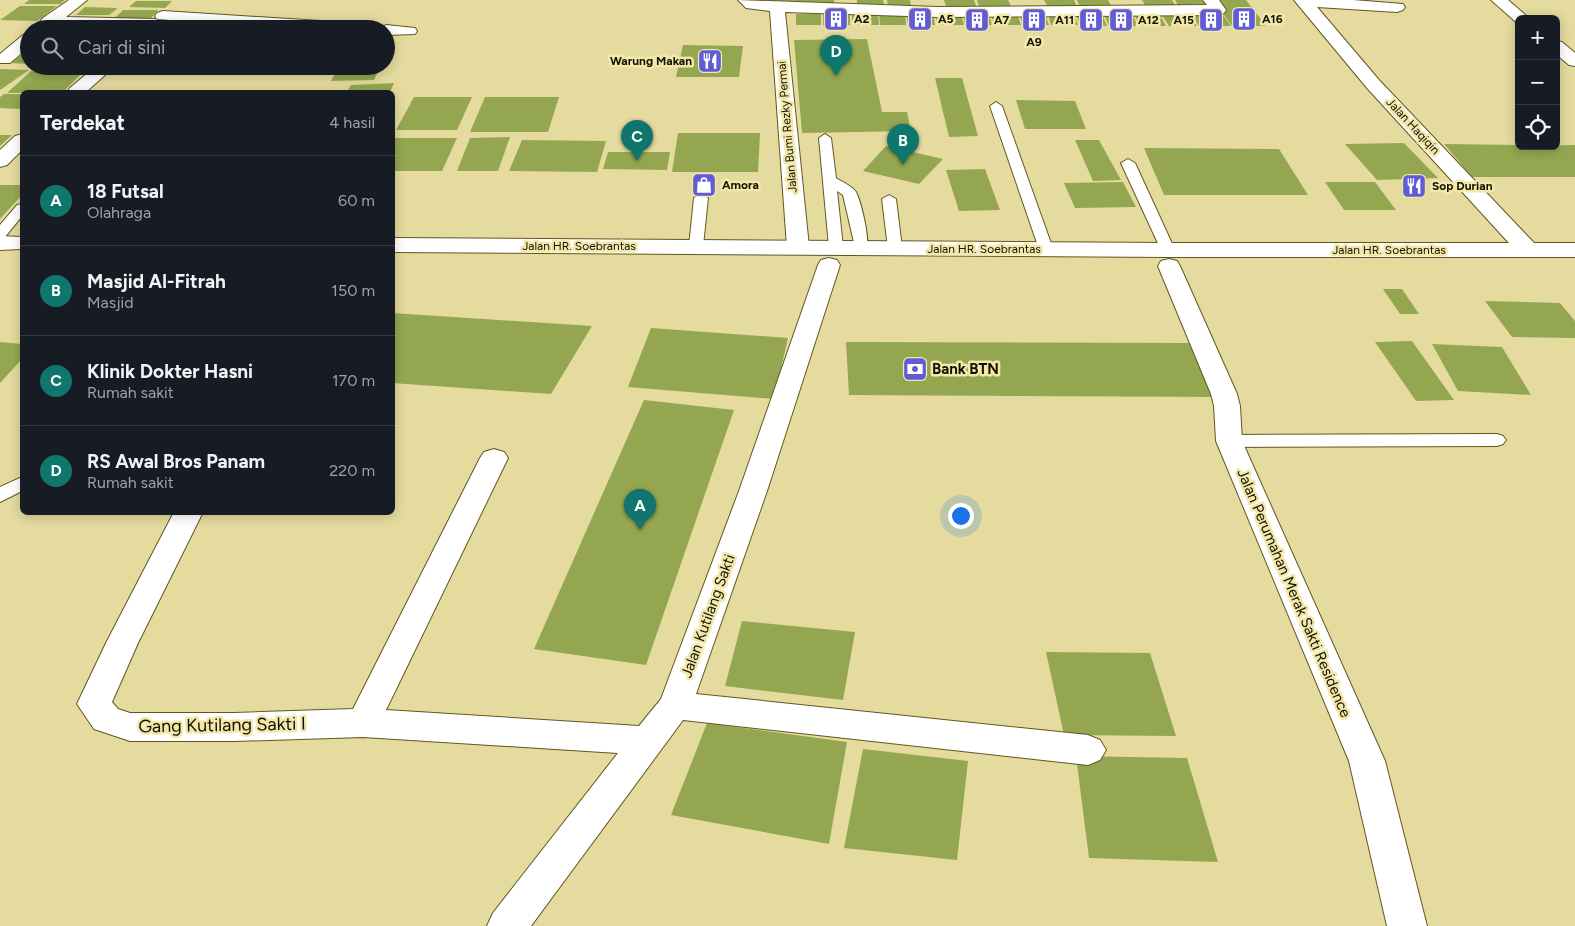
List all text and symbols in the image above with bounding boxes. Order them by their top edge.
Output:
building icon: A2 [823,6,849,32]
building icon: A5 [907,6,933,32]
building icon: A16 [1231,6,1257,32]
building icon: A7 [964,7,990,33]
building icon: A9 [1021,7,1047,33]
building icon: A11 [1078,7,1104,33]
building icon: A12 [1108,7,1134,33]
building icon: A15 [1198,7,1224,33]
place label: A2 [854,12,870,26]
place label: A5 [938,12,954,26]
place label: A16 [1262,12,1283,26]
place label: A7 [994,13,1010,27]
place label: A11 [1055,13,1074,27]
place label: A12 [1138,13,1159,27]
place label: A15 [1173,13,1194,27]
map controls [1515,15,1560,150]
button: + [1515,15,1560,60]
search box [20,20,395,75]
icon: search [38,34,66,62]
pin: D [820,35,852,76]
place label: A9 [1026,35,1042,49]
text: Cari di sini [78,36,165,59]
restaurant icon: Warung Makan [697,48,723,74]
place label: Warung Makan [610,54,692,68]
street label: Jalan Bumi Rezky Permai [774,60,800,194]
button: − [1515,60,1560,105]
street label: Jalan Haqiqin [1383,95,1443,157]
button: locate [1515,105,1560,150]
text: Terdekat [40,110,125,135]
text: 4 hasil [329,113,375,132]
pin: C [621,120,653,161]
pin: B [887,124,919,165]
shop icon: Amora [691,172,717,198]
restaurant icon: Sop Durian [1401,173,1427,199]
place label: Amora [722,178,759,192]
place label: Sop Durian [1432,179,1493,193]
text: 18 Futsal [87,180,164,203]
text: A [50,191,62,210]
text: 60 m [338,191,375,210]
text: Olahraga [87,203,151,222]
street label: Jalan HR. Soebrantas [522,239,636,253]
street label: Jalan HR. Soebrantas [927,242,1041,256]
street label: Jalan HR. Soebrantas [1332,243,1446,257]
text: Masjid Al-Fitrah [87,270,226,293]
text: B [51,281,61,300]
text: 150 m [331,281,375,300]
text: Masjid [87,293,134,312]
bank icon: Bank BTN [902,356,928,382]
text: Klinik Dokter Hasni [87,360,253,383]
place label: Bank BTN [932,360,999,378]
text: C [50,371,62,390]
text: 170 m [332,371,375,390]
text: Rumah sakit [87,383,174,402]
text: RS Awal Bros Panam [87,450,265,473]
text: D [50,461,62,480]
text: 220 m [329,461,375,480]
street label: Jalan Perumahan Merak Sakti Residence [1233,466,1355,720]
text: Rumah sakit [87,473,174,492]
pin: A [624,489,656,530]
your location [948,503,974,529]
street label: Jalan Kutilang Sakti [677,552,739,680]
street label: Gang Kutilang Sakti I [138,713,306,737]

